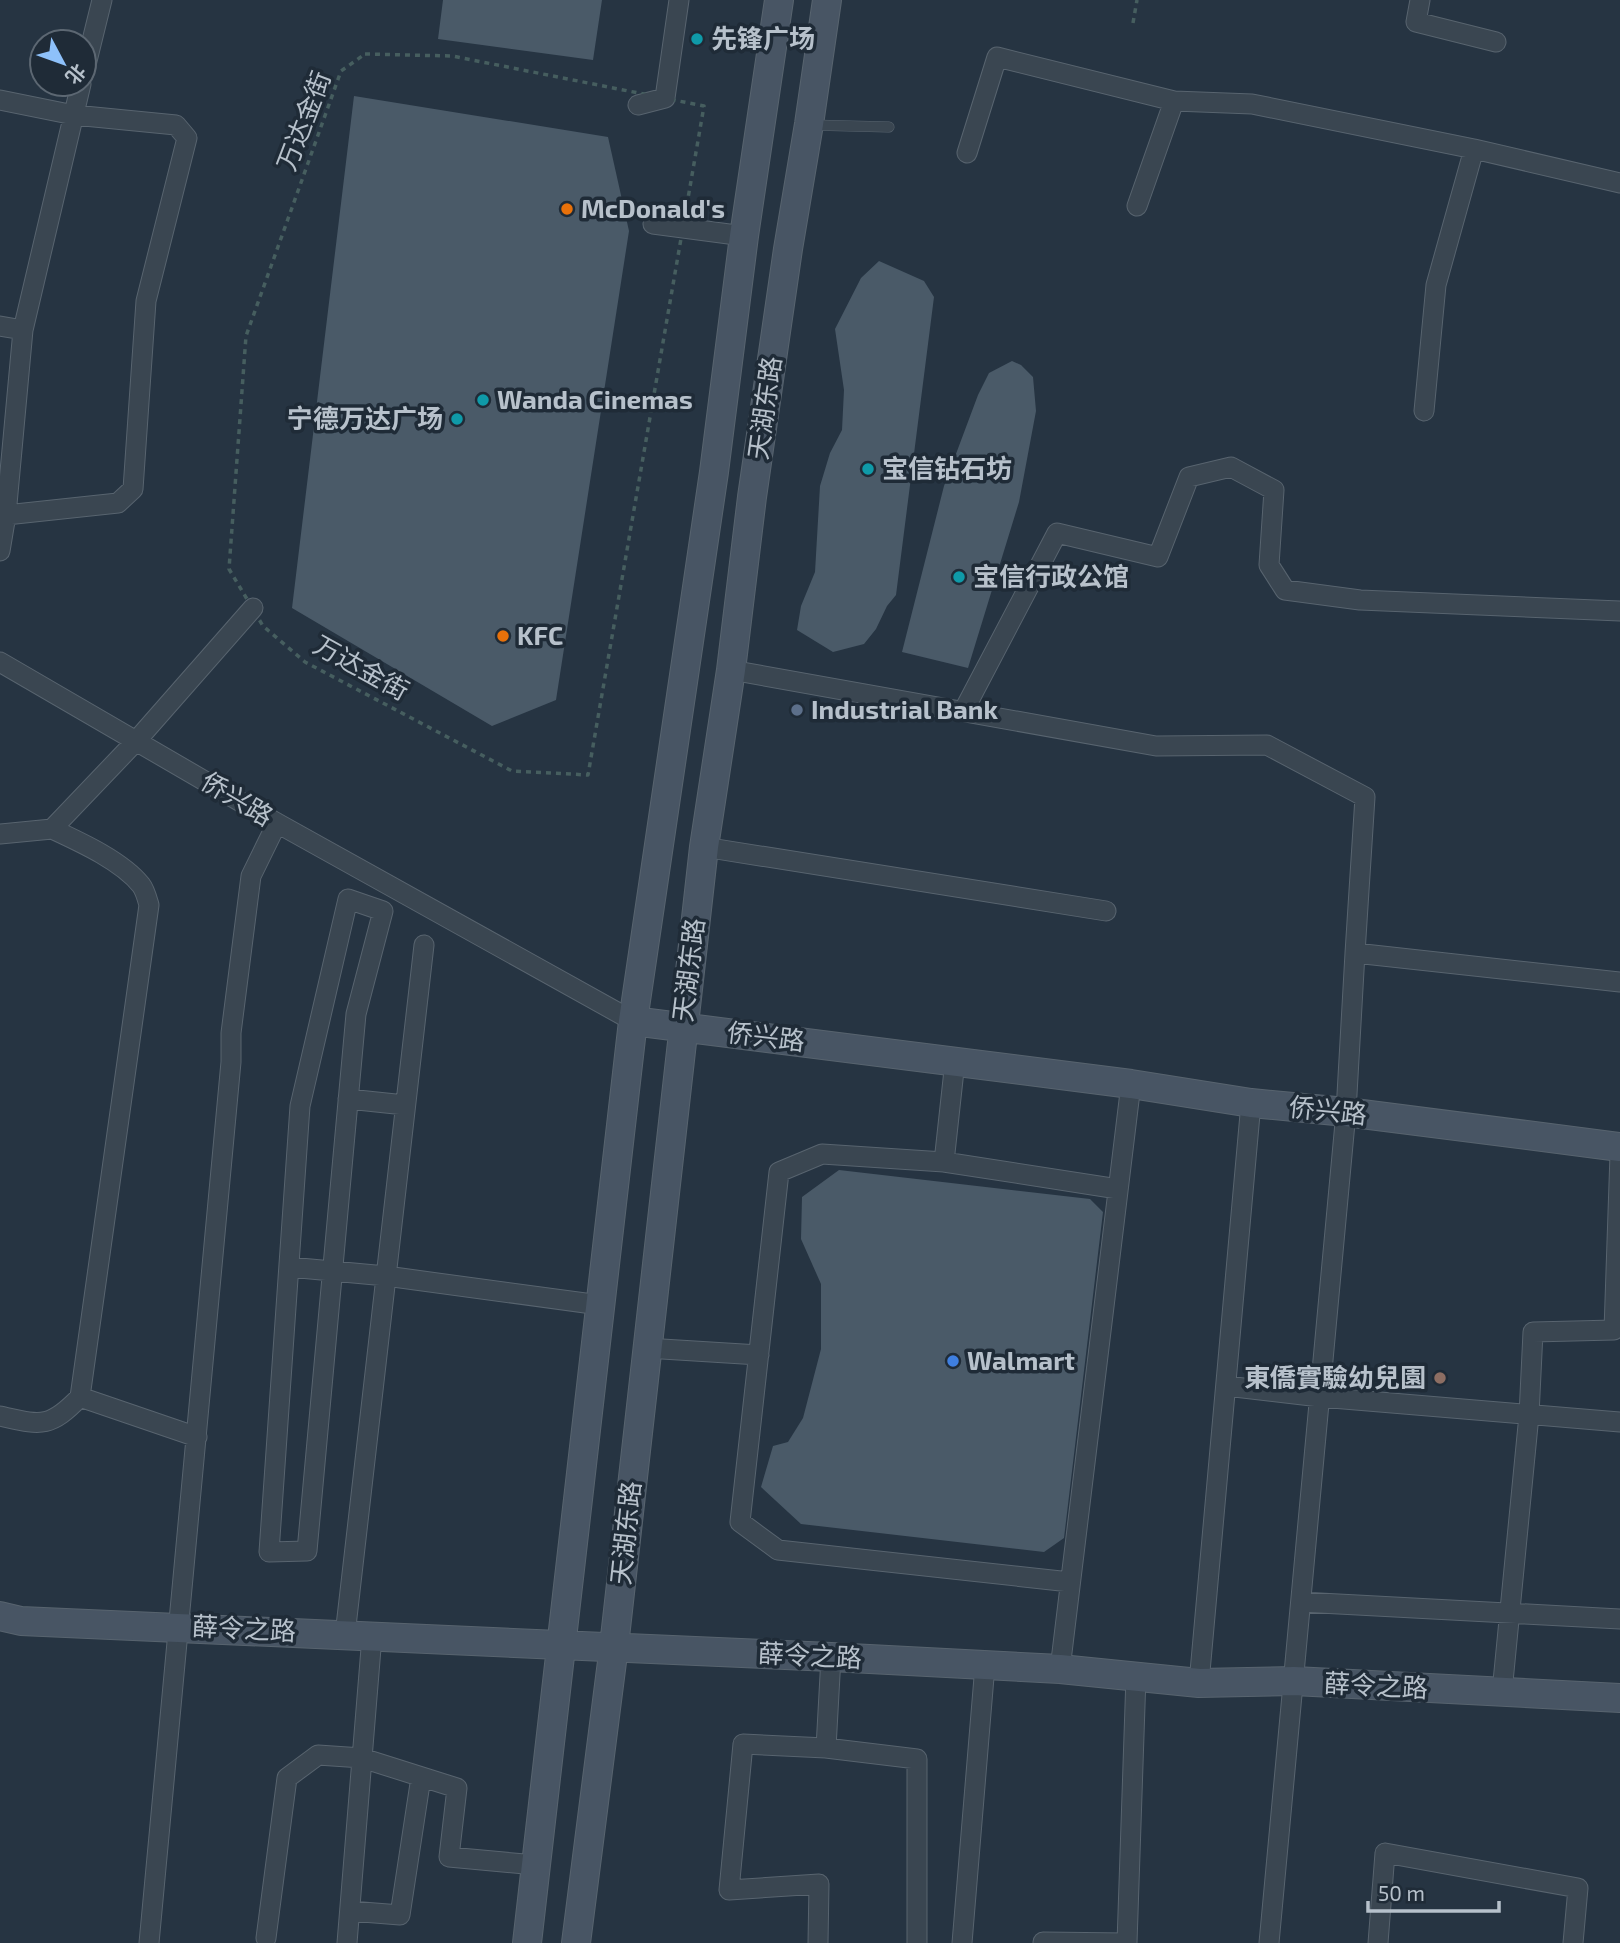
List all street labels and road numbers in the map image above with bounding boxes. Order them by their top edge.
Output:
street label: 万达金街 [269,66,336,175]
street label: 天湖东路 [741,354,786,461]
street label: 万达金街 [309,628,415,705]
street label: 侨兴路 [196,764,279,831]
street label: 天湖东路 [666,916,709,1023]
street label: 侨兴路 [726,1015,807,1056]
street label: 侨兴路 [1288,1090,1369,1129]
street label: 天湖东路 [604,1480,645,1586]
street label: 薛令之路 [191,1609,297,1646]
street label: 薛令之路 [757,1636,863,1673]
street label: 薛令之路 [1323,1666,1429,1703]

